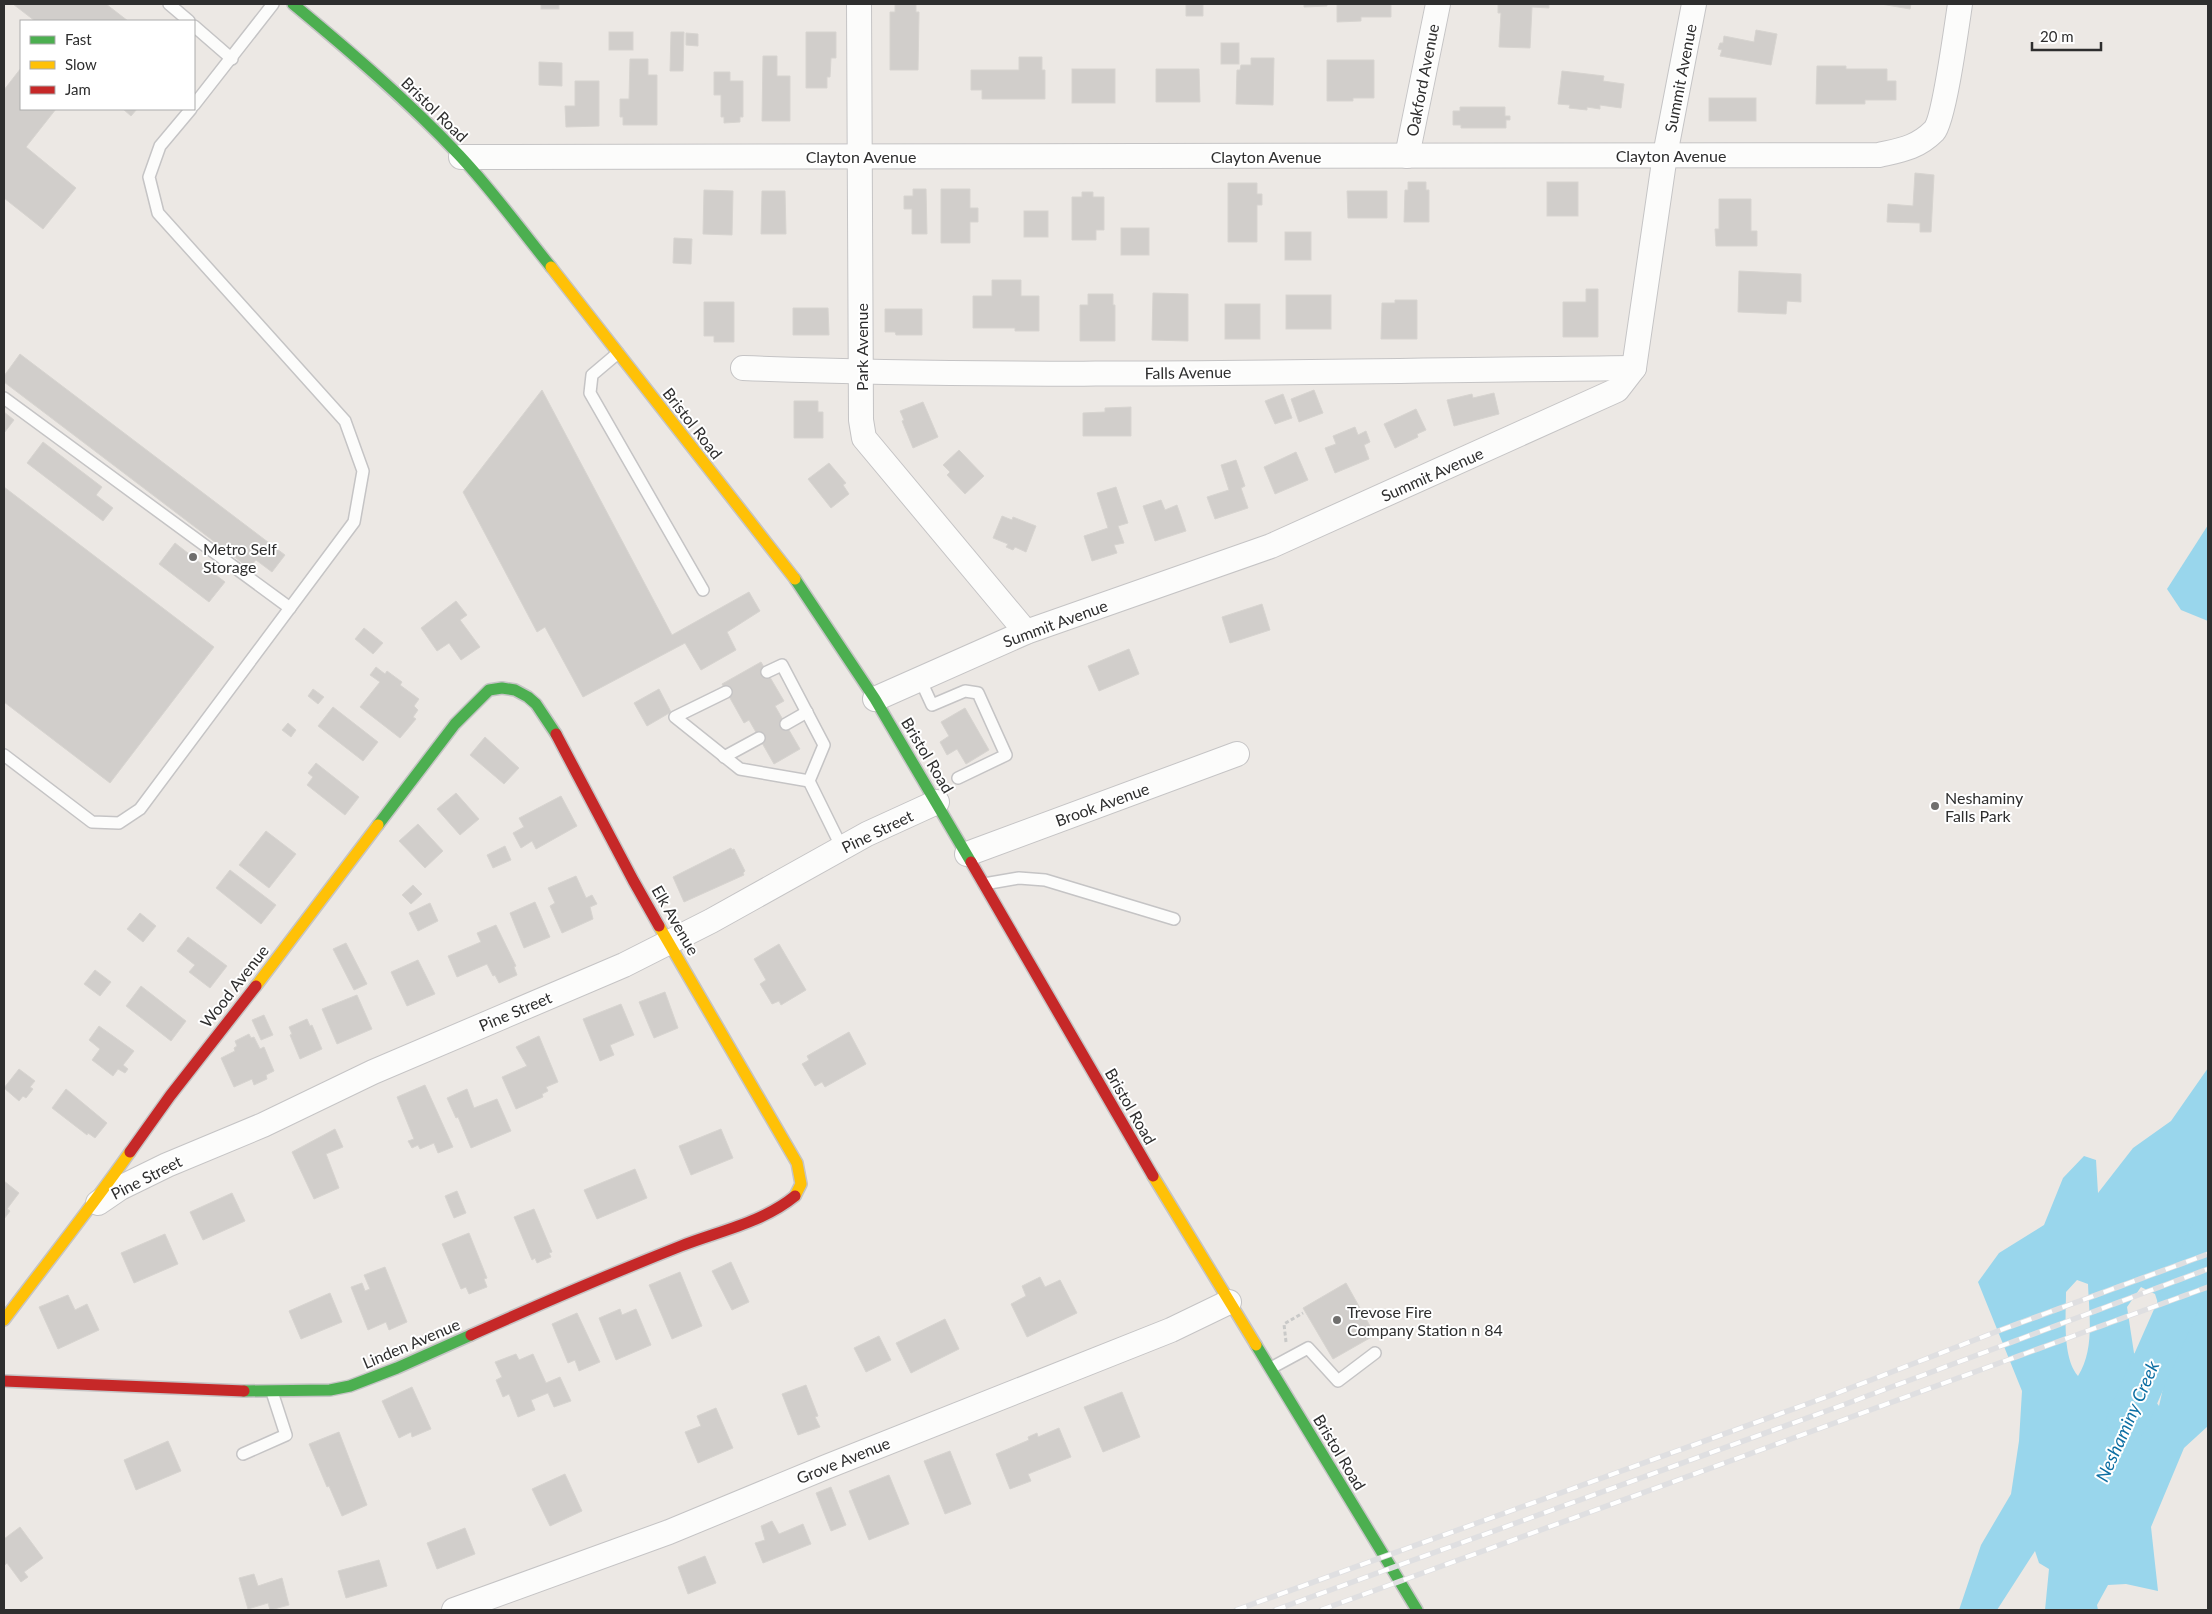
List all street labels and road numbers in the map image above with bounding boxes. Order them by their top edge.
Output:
street label: Oakford Avenue [1402,22,1442,138]
street label: Summit Avenue [1660,22,1700,134]
street label: Bristol Road [398,73,472,145]
street label: Clayton Avenue [1616,146,1726,165]
street label: Clayton Avenue [806,147,916,166]
street label: Clayton Avenue [1211,147,1321,166]
street label: Park Avenue [852,303,871,391]
street label: Falls Avenue [1144,362,1232,382]
street label: Bristol Road [659,384,727,462]
street label: Summit Avenue [1378,443,1486,505]
street label: Summit Avenue [1000,595,1110,651]
street label: Bristol Road [898,714,958,796]
street label: Brook Avenue [1052,778,1152,830]
street label: Pine Street [838,805,916,856]
street label: Elk Avenue [648,882,704,958]
street label: Wood Avenue [196,941,272,1031]
street label: Pine Street [476,987,554,1035]
street label: Bristol Road [1102,1064,1160,1148]
street label: Pine Street [107,1151,185,1203]
street label: Linden Avenue [359,1314,463,1372]
street label: Bristol Road [1310,1411,1370,1493]
street label: Grove Avenue [794,1433,892,1487]

